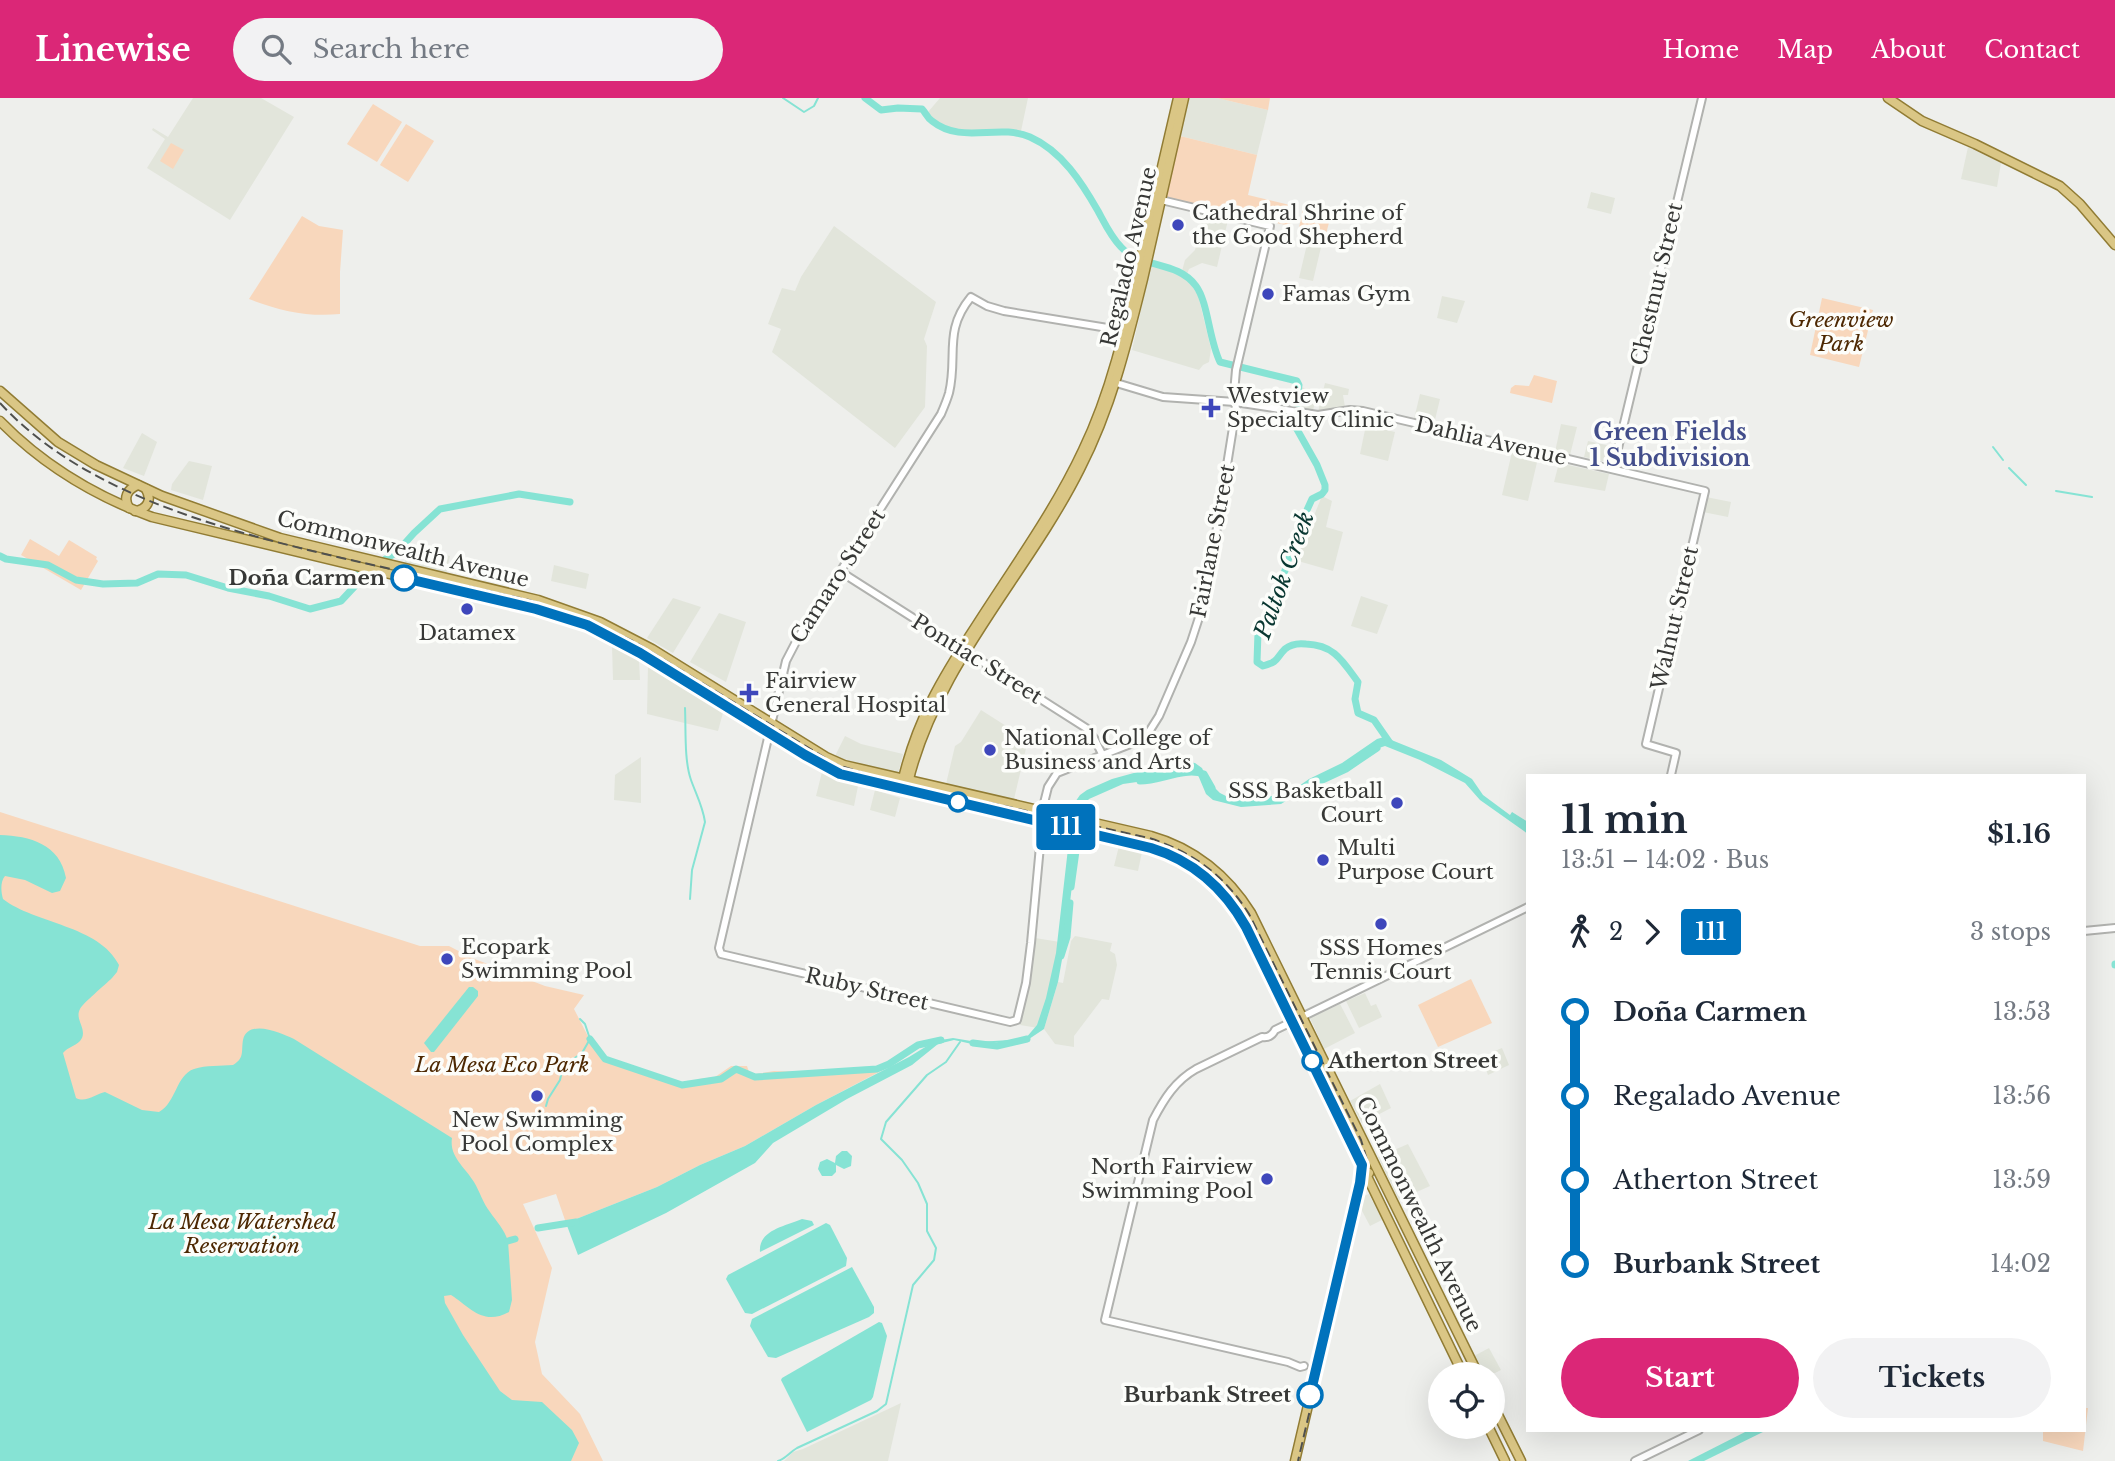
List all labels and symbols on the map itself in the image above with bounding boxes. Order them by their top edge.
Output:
street label: Regalado Avenue [1096,164,1162,350]
place label: Cathedral Shrine of the Good Shepherd [1192,200,1406,250]
street label: Chestnut Street [1626,200,1688,368]
marker: Cathedral Shrine of the Good Shepherd [1170,217,1186,233]
place label: Famas Gym [1282,281,1411,307]
marker: Famas Gym [1260,286,1276,302]
park label: Greenview Park [1788,307,1894,357]
place label: Westview Specialty Clinic [1226,383,1394,433]
marker: Westview Specialty Clinic [1201,398,1221,418]
street label: Dahlia Avenue [1413,411,1569,471]
district label: Green Fields 1 Subdivision [1590,418,1751,472]
street label: Fairlane Street [1185,462,1241,620]
street label: Camaro Street [785,504,891,648]
street label: Commonwealth Avenue [274,505,532,593]
water label: Paltok Creek [1248,508,1320,643]
street label: Walnut Street [1646,543,1704,694]
place label: Doña Carmen [228,565,385,591]
marker: Doña Carmen [391,565,417,591]
marker: Datamex [459,601,475,617]
street label: Pontiac Street [907,608,1047,710]
place label: Datamex [419,620,516,646]
place label: Fairview General Hospital [765,668,946,718]
marker: Fairview General Hospital [739,683,759,703]
place label: National College of Business and Arts [1004,725,1213,775]
marker: National College of Business and Arts [982,742,998,758]
place label: SSS Basketball Court [1228,778,1383,828]
unlabelled marker [948,792,968,812]
marker: SSS Basketball Court [1389,795,1405,811]
line badge: 111 [1026,804,1106,850]
place label: Multi Purpose Court [1337,835,1494,885]
marker: Multi Purpose Court [1315,852,1331,868]
marker: SSS Homes Tennis Court [1373,916,1389,932]
place label: Ecopark Swimming Pool [461,934,633,984]
place label: SSS Homes Tennis Court [1311,935,1452,985]
marker: Ecopark Swimming Pool [439,951,455,967]
street label: Ruby Street [803,962,931,1016]
place label: Atherton Street [1327,1048,1498,1074]
marker: Atherton Street [1302,1051,1322,1071]
park label: La Mesa Eco Park [414,1052,589,1078]
marker: New Swimming Pool Complex [529,1088,545,1104]
street label: Commonwealth Avenue [1351,1092,1487,1336]
place label: New Swimming Pool Complex [452,1107,623,1157]
place label: North Fairview Swimming Pool [1082,1154,1253,1204]
marker: North Fairview Swimming Pool [1259,1171,1275,1187]
park label: La Mesa Watershed Reservation [147,1209,336,1259]
place label: Burbank Street [1124,1382,1291,1408]
marker: Burbank Street [1297,1382,1323,1408]

